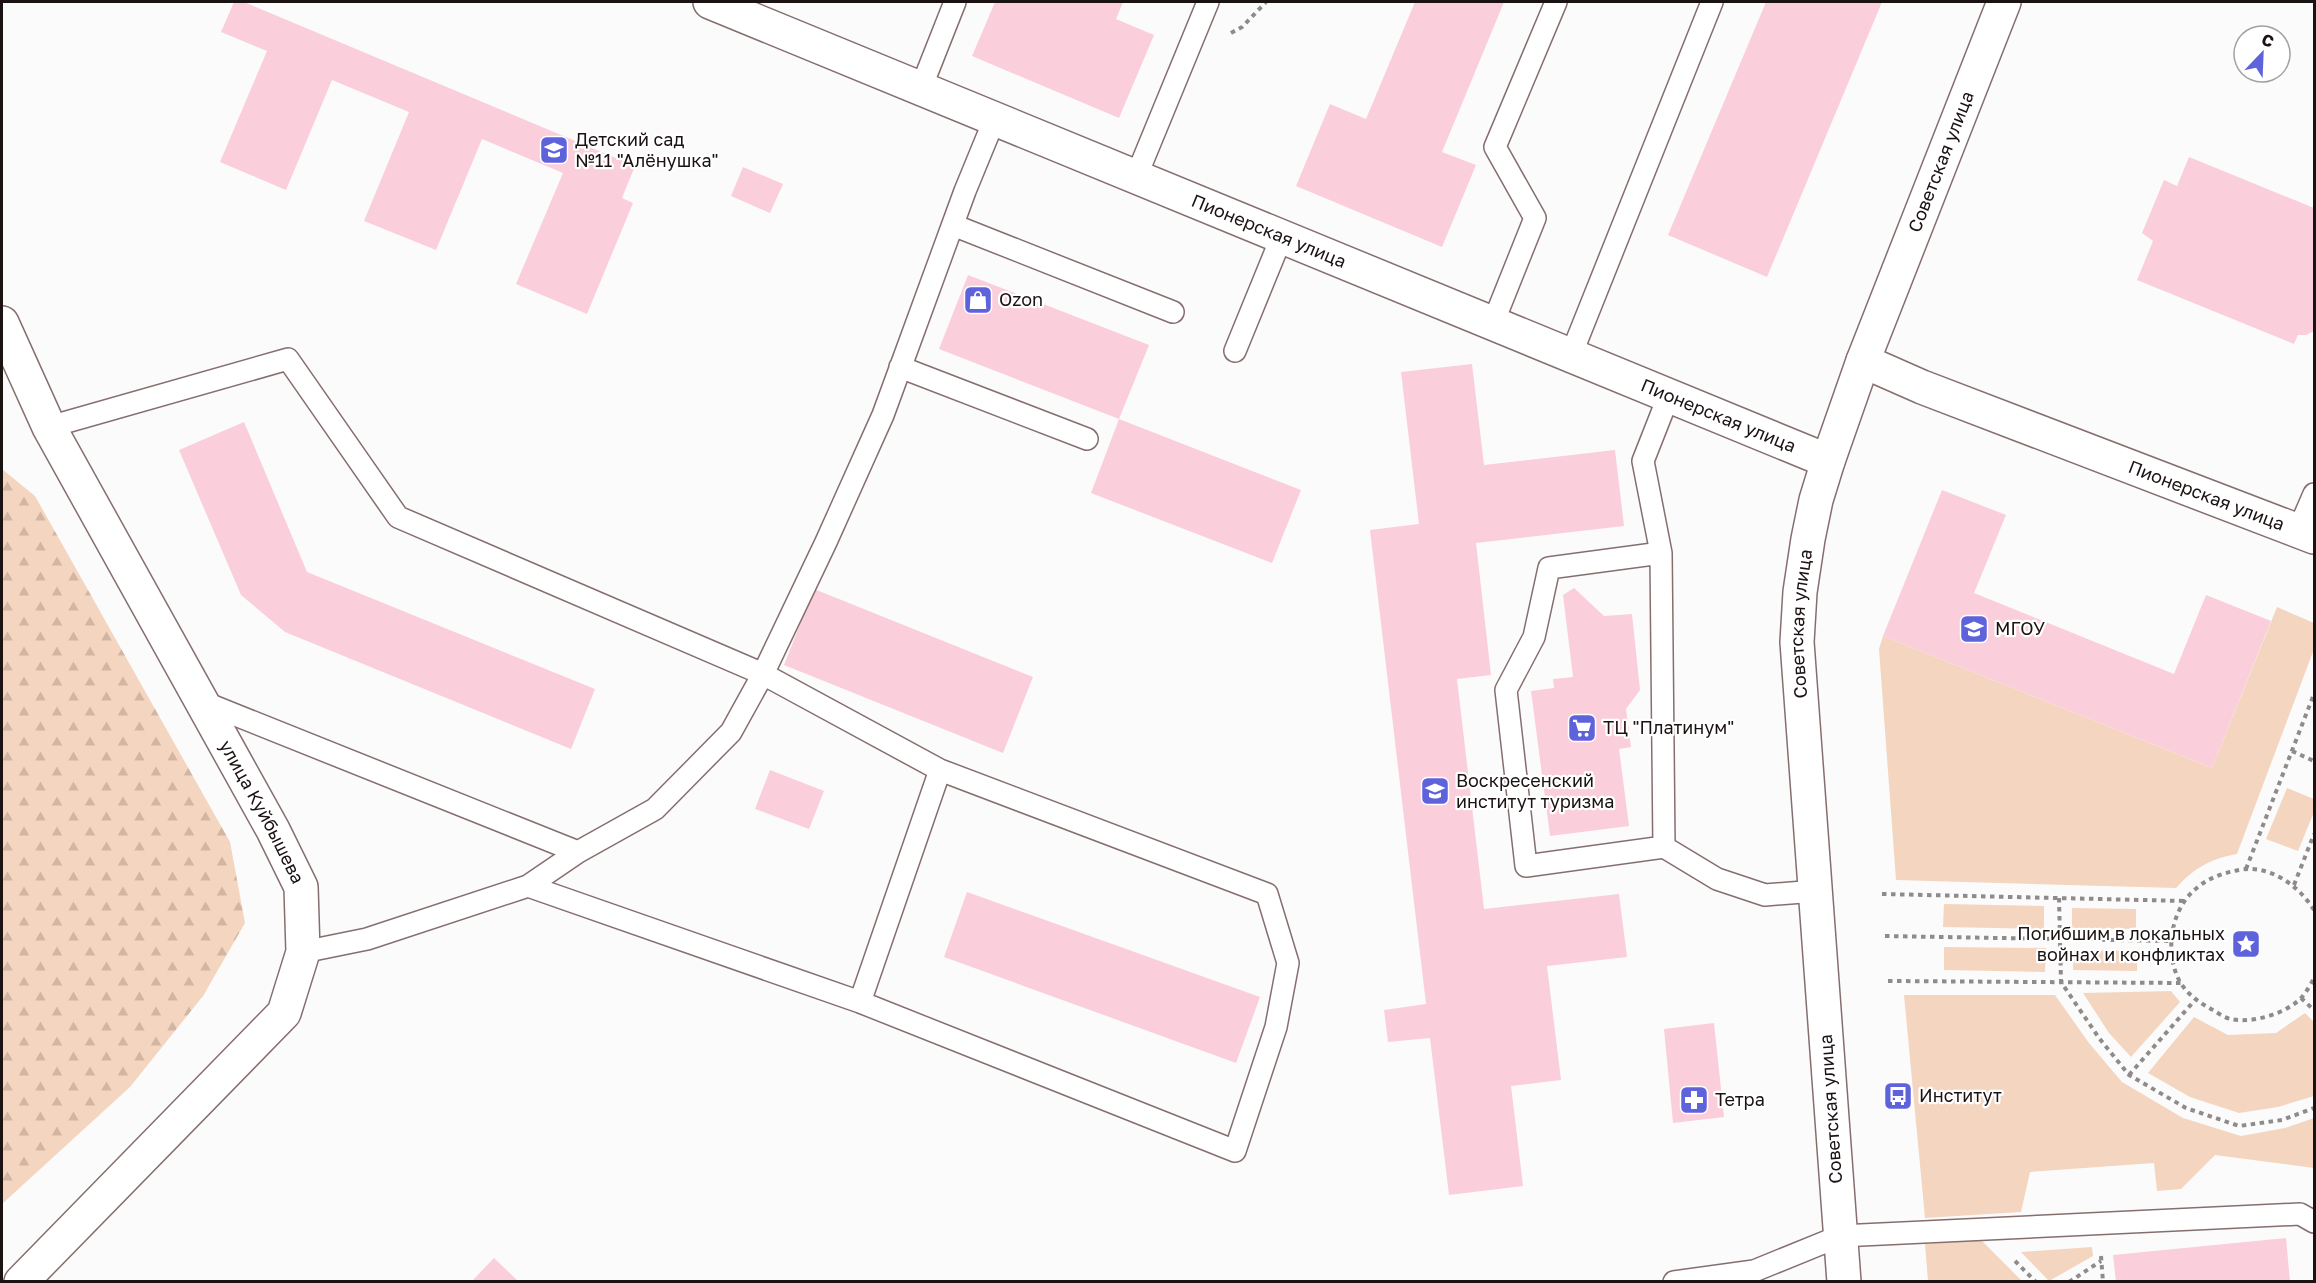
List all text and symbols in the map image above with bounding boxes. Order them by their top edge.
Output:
north arrow [2232,24,2292,84]
text: С [2259,29,2277,52]
street label: Советская улица [1903,88,1978,235]
place label: Детский сад №11 "Алёнушка" [575,128,718,171]
school or university icon: Детский сад №11 "Алёнушка" [538,134,570,166]
street label: Пионерская улица [1188,189,1350,272]
shop icon: Ozon [962,284,994,316]
place label: Ozon [999,288,1043,310]
street label: Пионерская улица [1638,373,1799,457]
street label: Пионерская улица [2126,455,2288,535]
street label: Советская улица [1785,548,1816,699]
school or university icon: МГОУ [1958,613,1990,645]
place label: МГОУ [1995,617,2045,639]
supermarket icon: ТЦ "Платинум" [1566,712,1598,744]
place label: ТЦ "Платинум" [1603,716,1734,738]
street label: улица Куйбышева [215,736,310,887]
place label: Воскресенский институт туризма [1456,769,1614,812]
school or university icon: Воскресенский институт туризма [1419,775,1451,807]
place label: Погибшим в локальных войнах и конфликтах [2017,922,2225,965]
place icon: Погибшим в локальных войнах и конфликтах [2230,928,2262,960]
street label: Советская улица [1814,1034,1846,1185]
bus stop icon: Институт [1882,1080,1914,1112]
pharmacy icon: Тетра [1678,1084,1710,1116]
place label: Институт [1919,1084,2002,1106]
place label: Тетра [1715,1088,1765,1110]

